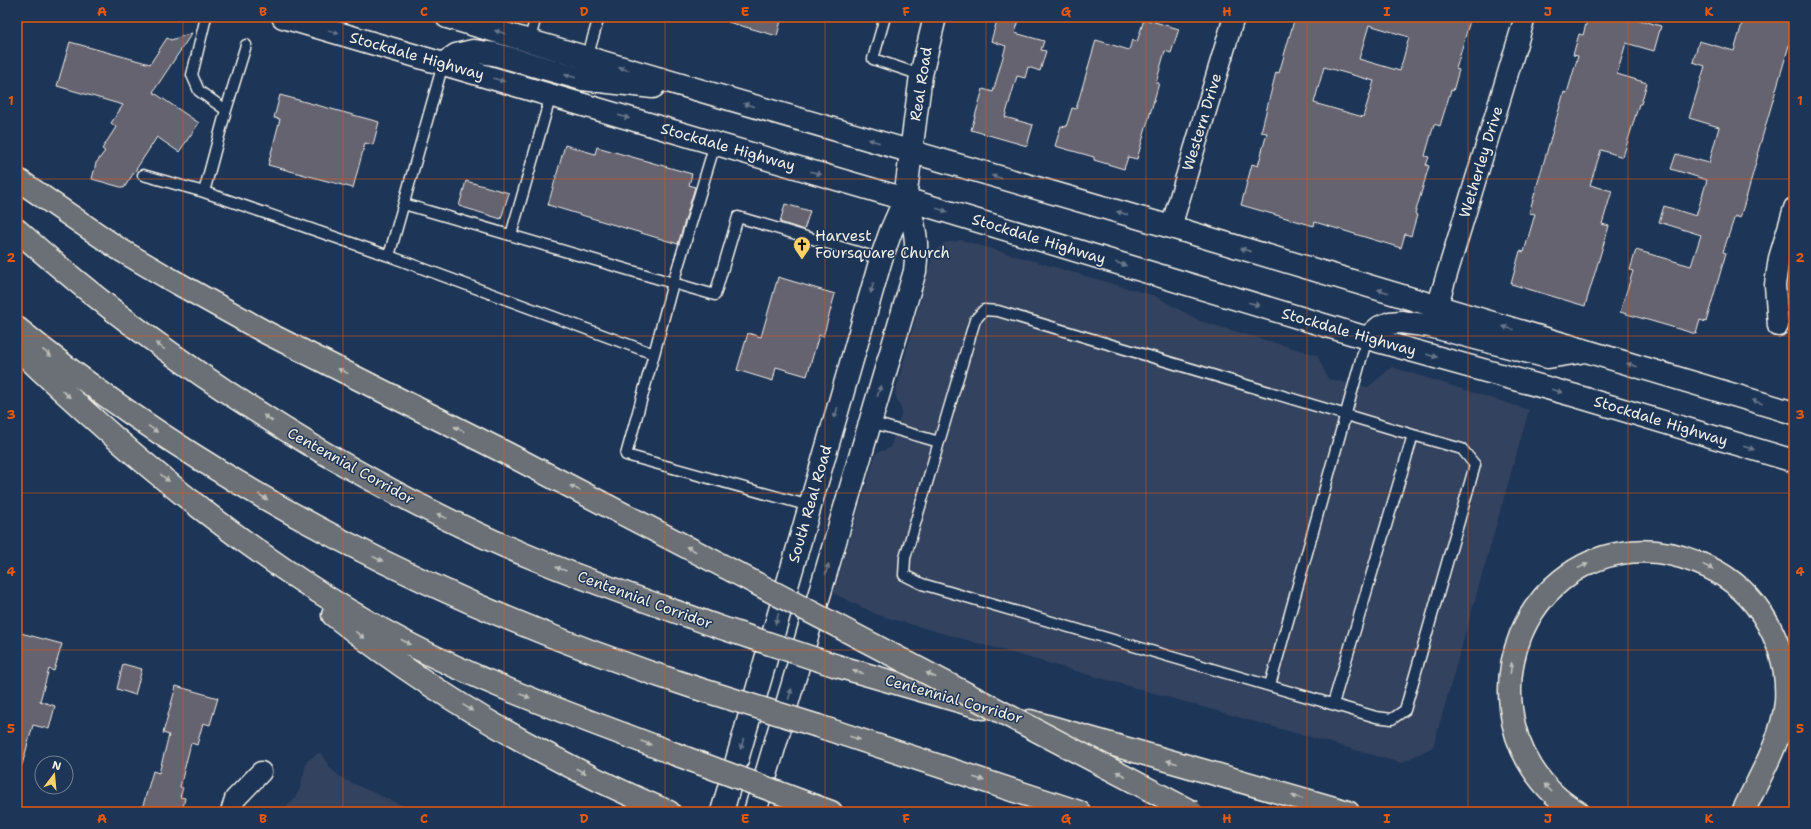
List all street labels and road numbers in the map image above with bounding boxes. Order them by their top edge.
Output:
street label: Stockdale Highway [347,27,487,85]
street label: Real Road [905,45,937,123]
street label: Western Drive [1178,71,1226,173]
street label: Wetherley Drive [1455,104,1507,220]
street label: Stockdale Highway [658,118,798,176]
street label: Stockdale Highway [970,209,1108,269]
street label: Stockdale Highway [1279,303,1419,361]
street label: Stockdale Highway [1592,391,1730,451]
street label: Centennial Corridor [284,423,418,509]
street label: South Real Road [784,442,836,565]
street label: Centennial Corridor [575,566,715,634]
street label: Centennial Corridor [883,670,1025,728]

